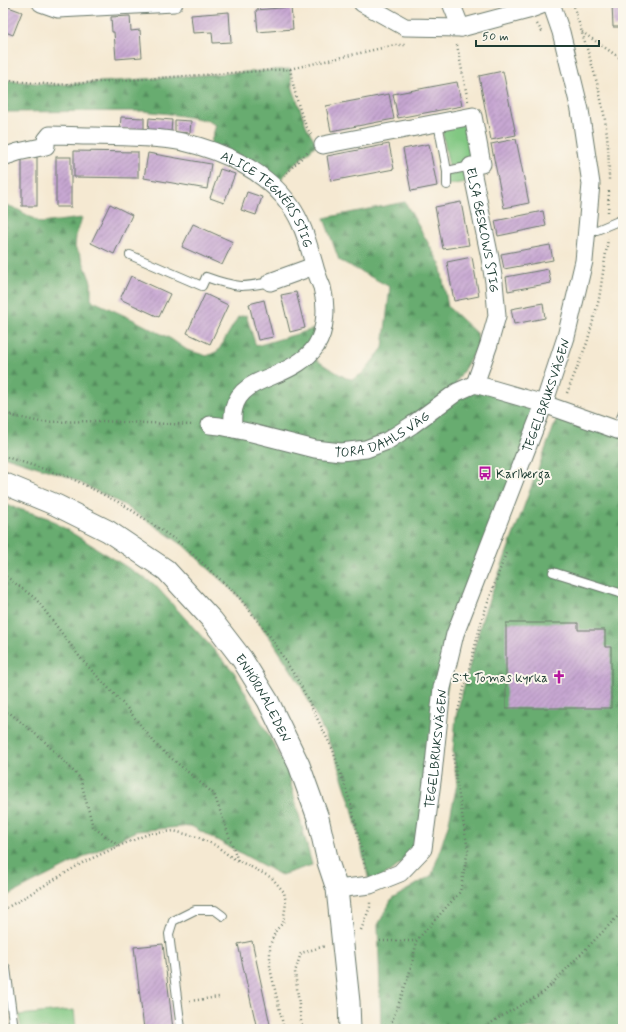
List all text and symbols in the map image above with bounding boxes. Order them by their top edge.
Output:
scale bar [476,22,599,48]
text: 50 m [482,29,509,45]
street label: ALICE TEGNÉRS STIG [218,148,316,250]
street label: ELSA BESKOWS STIG [462,166,502,294]
street label: TEGELBRUKSVÄGEN [519,336,575,455]
street label: TORA DAHLS VÄG [333,408,434,462]
bus stop icon: Karlberga [477,465,493,481]
place label: Karlberga [496,466,551,485]
street label: ENHÖRNALEDEN [231,651,294,745]
church icon: S:t Tomas kyrka [551,669,567,685]
place label: S:t Tomas kyrka [452,670,548,687]
street label: TEGELBRUKSVÄGEN [422,688,452,809]

